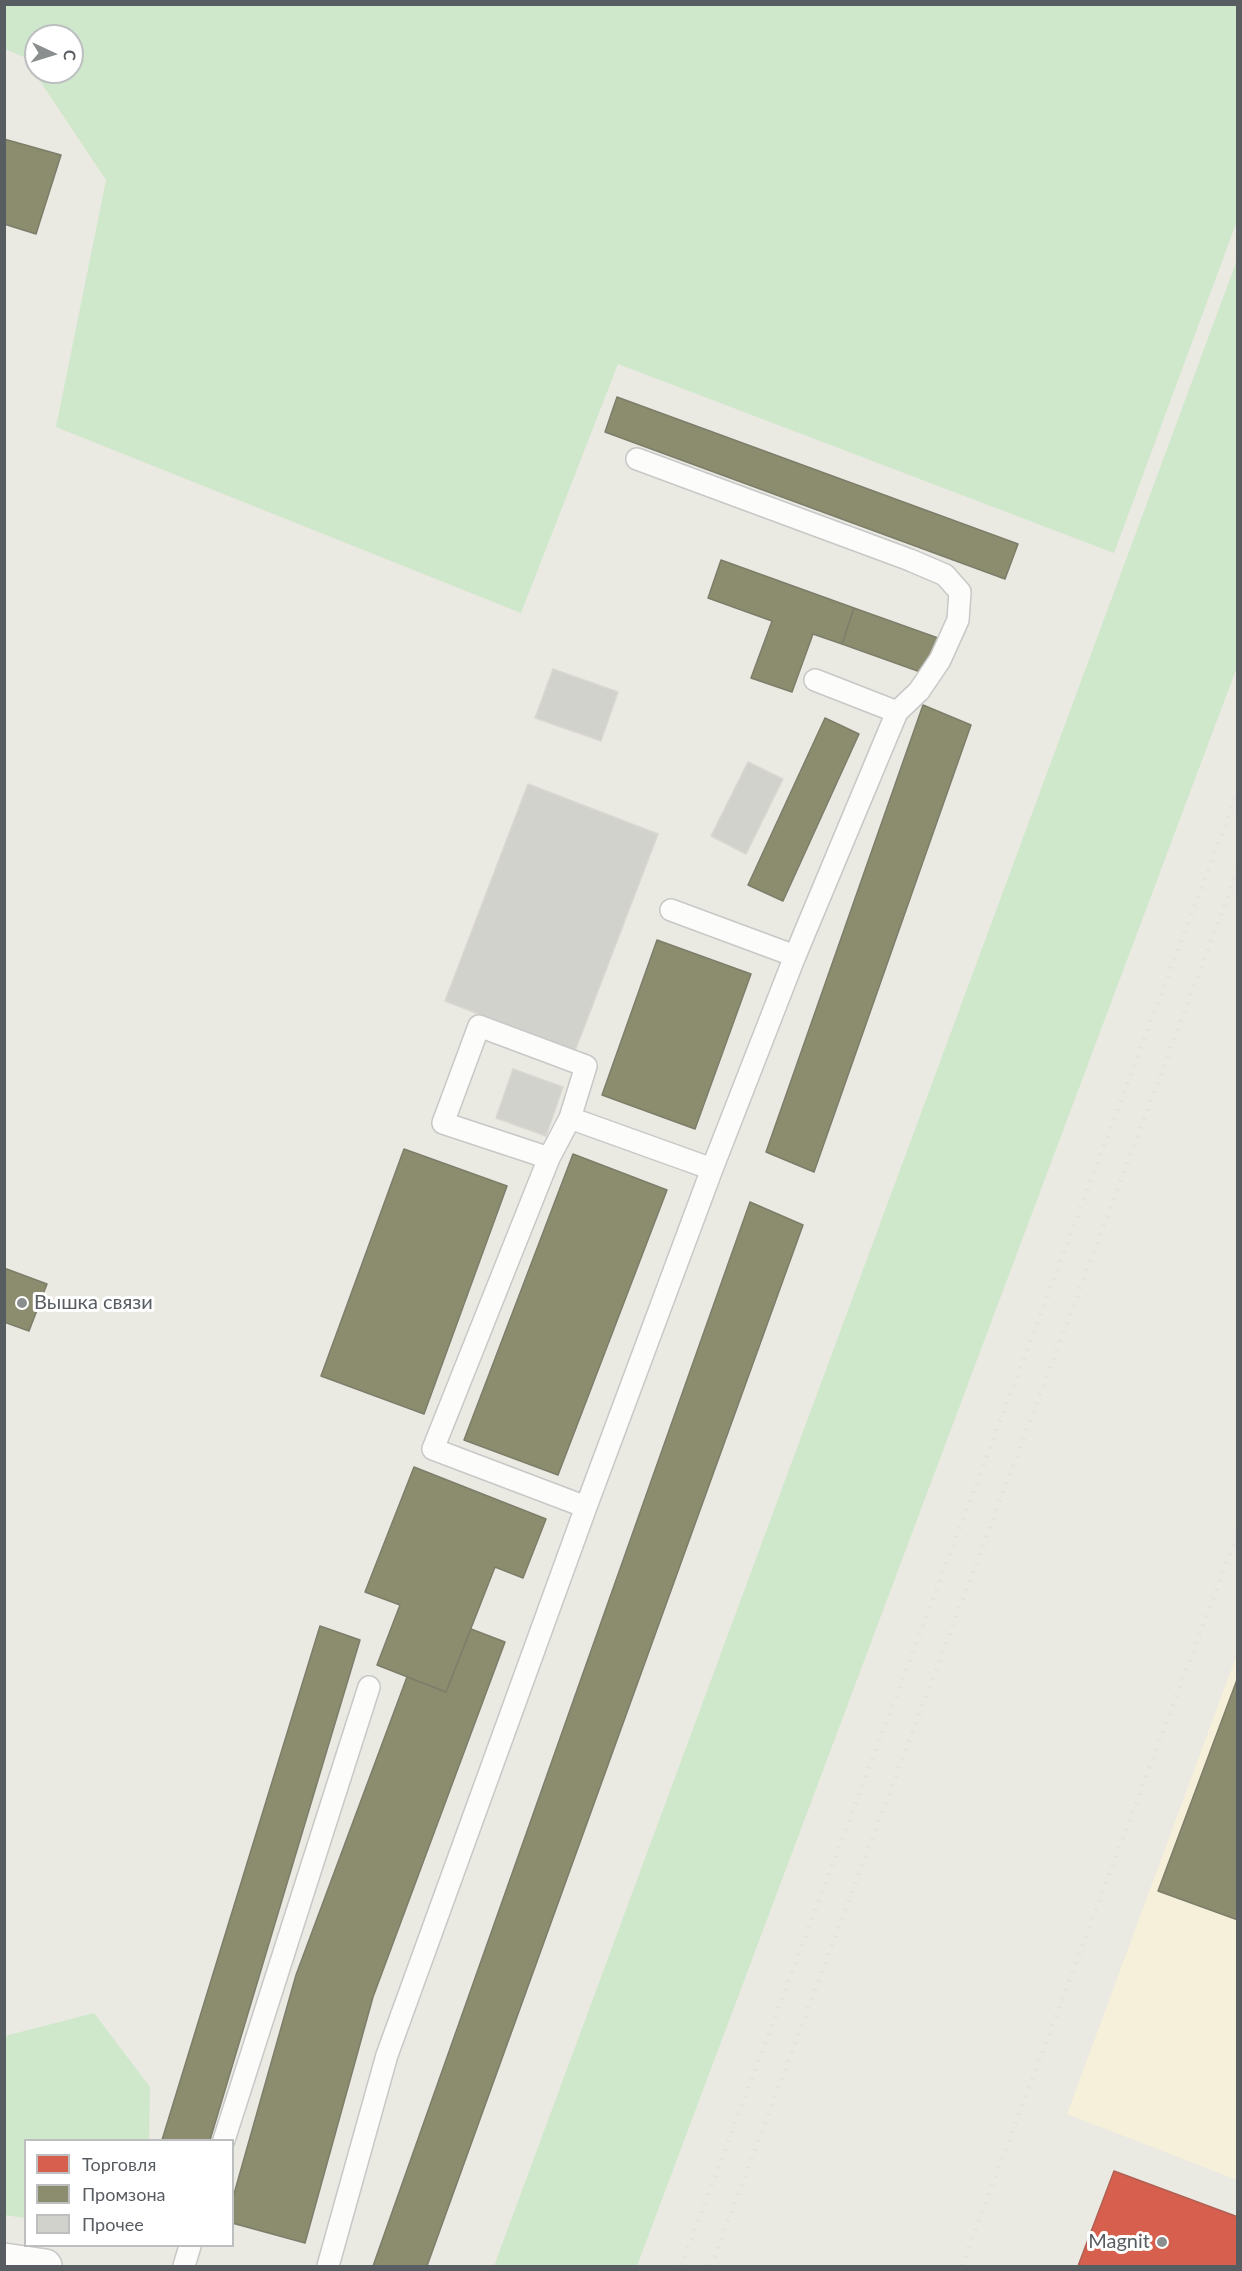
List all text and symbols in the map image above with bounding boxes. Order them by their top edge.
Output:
north arrow [24,24,84,84]
text: С [61,49,80,61]
place label: Вышка связи [34,1291,153,1315]
marker: Вышка связи [15,1296,29,1310]
legend [24,2139,234,2247]
text: Торговля [82,2153,156,2175]
text: Промзона [82,2183,165,2205]
text: Прочее [82,2213,144,2235]
place label: Magnit [1088,2230,1150,2254]
marker: Magnit [1155,2235,1169,2249]

